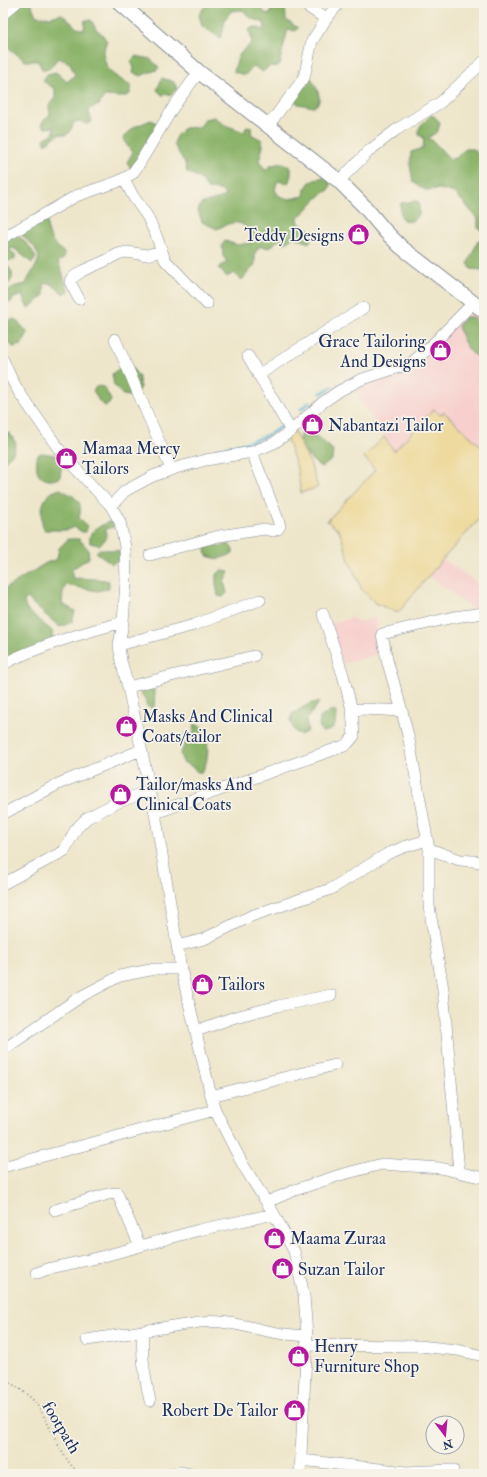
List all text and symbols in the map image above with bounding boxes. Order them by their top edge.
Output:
shop icon: Teddy Designs [346,222,372,248]
place label: Teddy Designs [244,225,344,247]
place label: Grace Tailoring And Designs [318,331,427,372]
shop icon: Grace Tailoring And Designs [428,338,454,364]
shop icon: Nabantazi Tailor [299,412,325,438]
place label: Nabantazi Tailor [328,415,444,436]
place label: Mamaa Mercy Tailors [82,438,180,479]
shop icon: Mamaa Mercy Tailors [53,445,79,471]
place label: Masks And Clinical Coats/tailor [142,706,273,747]
shop icon: Masks And Clinical Coats/tailor [114,713,140,739]
place label: Tailor/masks And Clinical Coats [136,774,253,815]
shop icon: Tailor/masks And Clinical Coats [107,781,133,807]
shop icon: Tailors [190,971,216,997]
place label: Tailors [218,974,265,995]
shop icon: Maama Zuraa [261,1225,287,1251]
place label: Maama Zuraa [290,1228,387,1249]
shop icon: Suzan Tailor [269,1256,295,1282]
place label: Suzan Tailor [298,1259,385,1280]
place label: Henry Furniture Shop [314,1336,419,1378]
shop icon: Henry Furniture Shop [285,1343,311,1369]
street label: footpath [37,1397,85,1458]
shop icon: Robert De Tailor [281,1397,307,1423]
place label: Robert De Tailor [161,1400,279,1421]
north arrow [425,1415,465,1455]
text: N [440,1436,455,1452]

